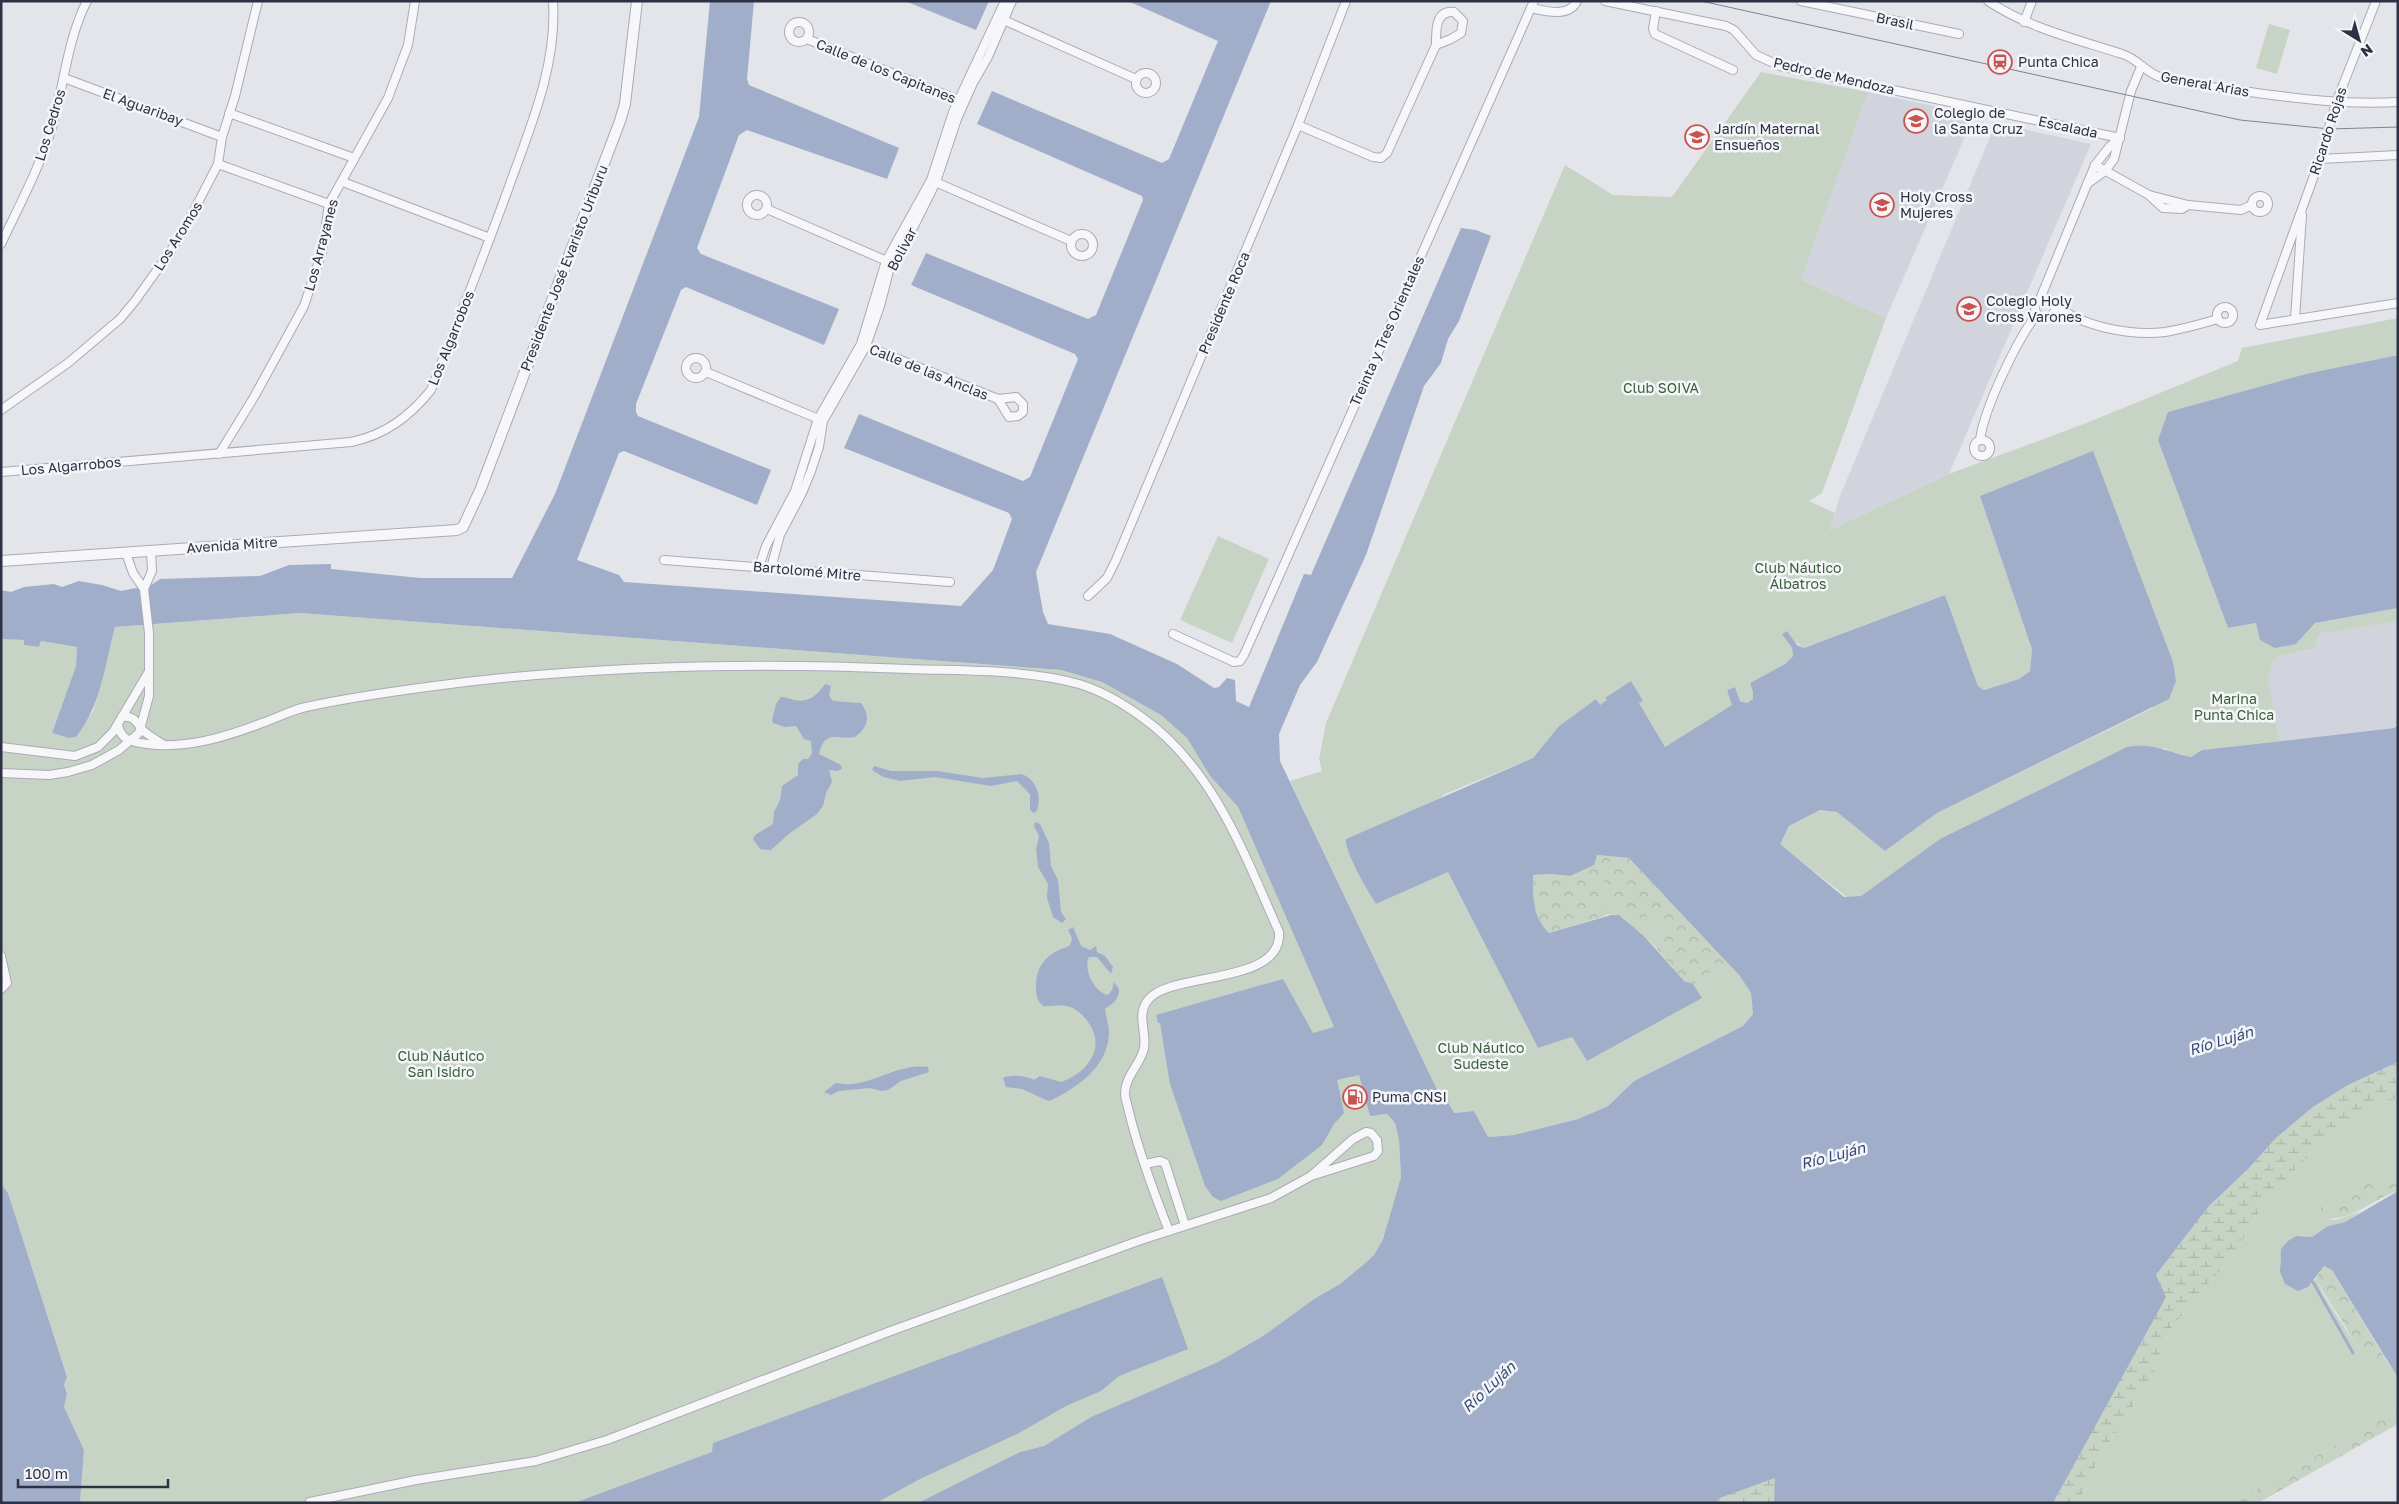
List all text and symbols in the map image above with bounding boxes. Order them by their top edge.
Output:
street label: Brasil [1875,8,1916,33]
north arrow [2334,15,2384,65]
street label: Calle de los Capitanes [814,35,959,106]
text: N [2358,41,2376,61]
station icon: Punta Chica [1987,49,2013,75]
street label: Pedro de Mendoza [1772,53,1896,98]
place label: Punta Chica [2018,53,2099,70]
street label: General Arias [2159,67,2251,100]
street label: El Aguaribay [101,84,186,129]
street label: Ricardo Rojas [2305,85,2350,177]
street label: Los Cedros [30,87,69,163]
place label: Colegio de la Santa Cruz [1934,104,2023,137]
school or university icon: Colegio de la Santa Cruz [1903,108,1929,134]
street label: Escalada [2037,112,2099,141]
place label: Jardín Maternal Ensueños [1714,120,1819,153]
school or university icon: Jardín Maternal Ensueños [1684,124,1710,150]
street label: Presidente José Evaristo Uriburu [516,162,611,373]
place label: Holy Cross Mujeres [1900,188,1973,221]
school or university icon: Holy Cross Mujeres [1869,192,1895,218]
street label: Los Arrayanes [300,197,341,293]
street label: Los Aromos [150,198,206,274]
street label: Bolivar [883,224,920,273]
street label: Presidente Roca [1194,249,1253,357]
street label: Treinta y Tres Orientales [1346,253,1427,409]
street label: Los Algarrobos [424,288,477,388]
place label: Colegio Holy Cross Varones [1986,292,2082,325]
school or university icon: Colegio Holy Cross Varones [1956,296,1982,322]
street label: Calle de las Anclas [867,340,991,403]
park label: Club SOIVA [1623,379,1700,396]
street label: Los Algarrobos [20,453,122,478]
street label: Avenida Mitre [186,533,278,556]
street label: Bartolomé Mitre [752,557,862,584]
park label: Club Náutico Álbatros [1755,559,1841,592]
park label: Marina Punta Chica [2194,690,2274,723]
water label: Río Luján [2187,1022,2256,1059]
park label: Club Náutico Sudeste [1438,1039,1524,1072]
park label: Club Náutico San Isidro [398,1047,484,1080]
fuel station icon: Puma CNSI [1342,1084,1368,1110]
place label: Puma CNSI [1372,1088,1447,1105]
water label: Río Luján [1799,1138,1868,1173]
water label: Río Luján [1458,1357,1520,1416]
scale bar [18,1456,168,1488]
text: 100 m [25,1464,68,1482]

